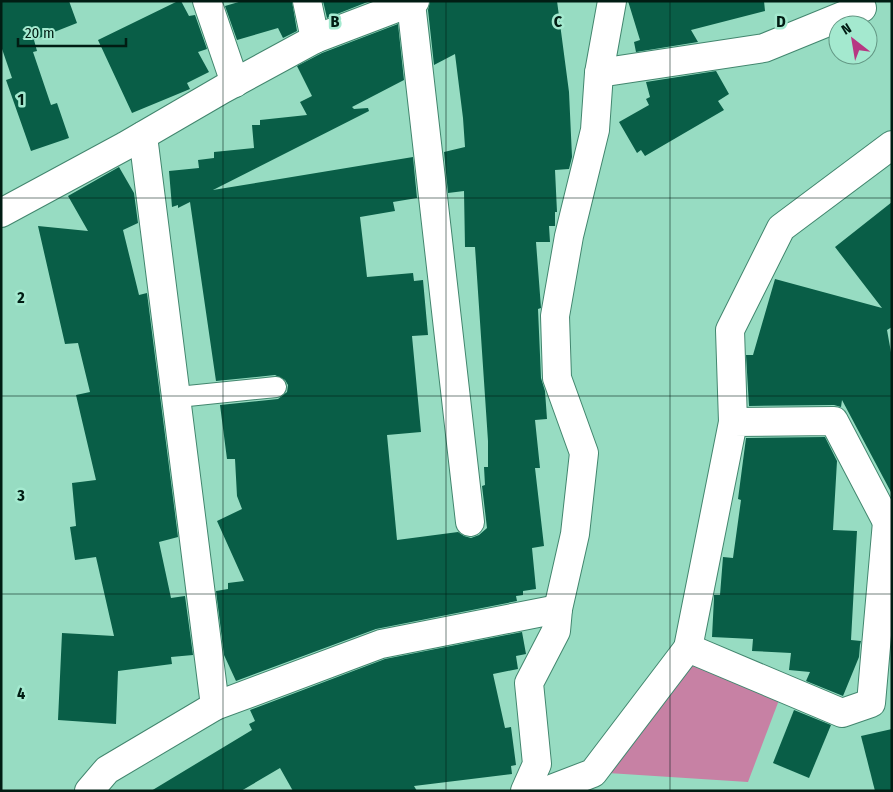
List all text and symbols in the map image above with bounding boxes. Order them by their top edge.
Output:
text: B [331,12,340,31]
text: C [554,12,563,31]
text: D [776,12,786,31]
scale bar [18,15,125,47]
north arrow [828,15,878,65]
text: N [839,20,855,39]
text: 20 m [25,24,55,42]
text: 1 [18,90,24,109]
text: 2 [16,288,25,307]
text: 3 [16,486,25,505]
text: 4 [17,684,25,703]

